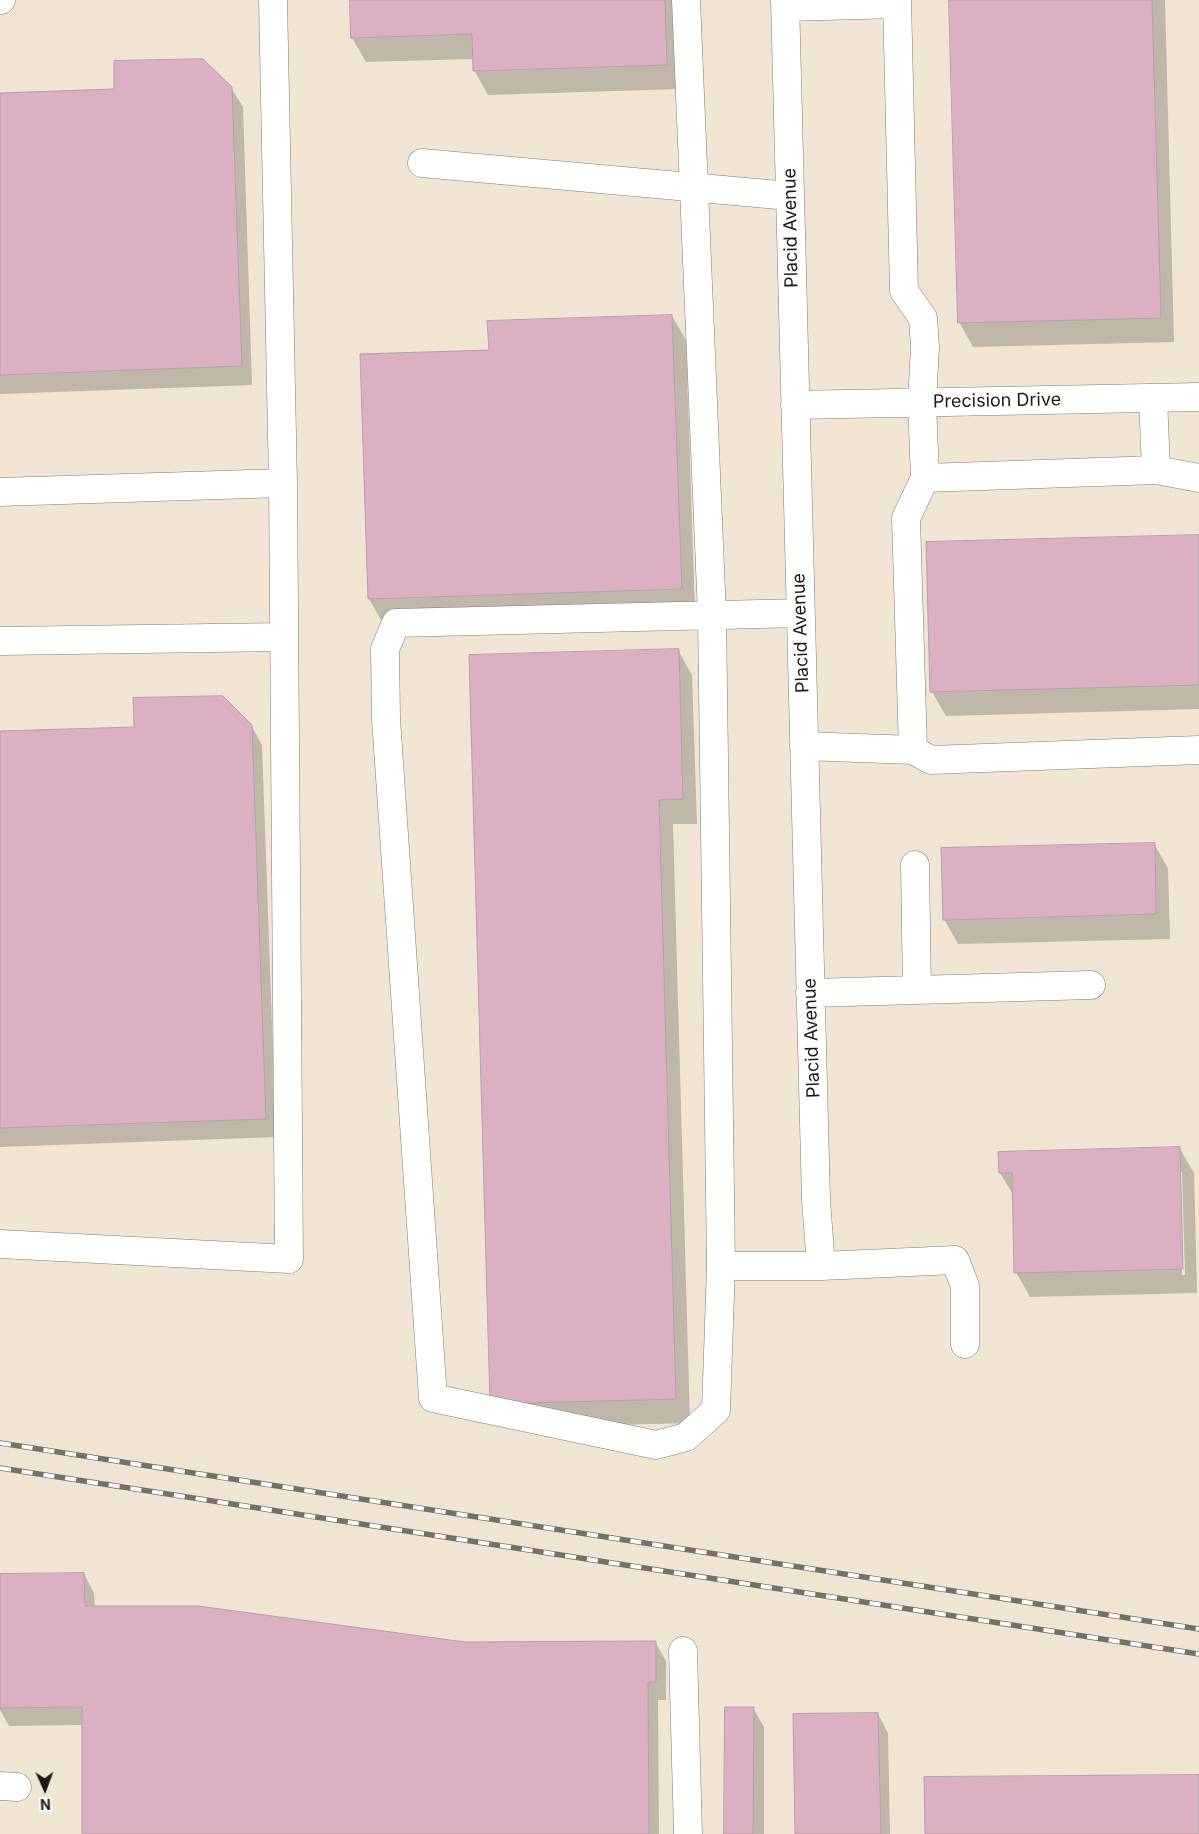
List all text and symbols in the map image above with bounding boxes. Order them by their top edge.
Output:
street label: Placid Avenue [779,168,803,288]
street label: Precision Drive [933,389,1061,413]
street label: Placid Avenue [788,573,814,693]
street label: Placid Avenue [799,978,825,1098]
north arrow [20,1764,70,1814]
text: N [40,1796,51,1813]

